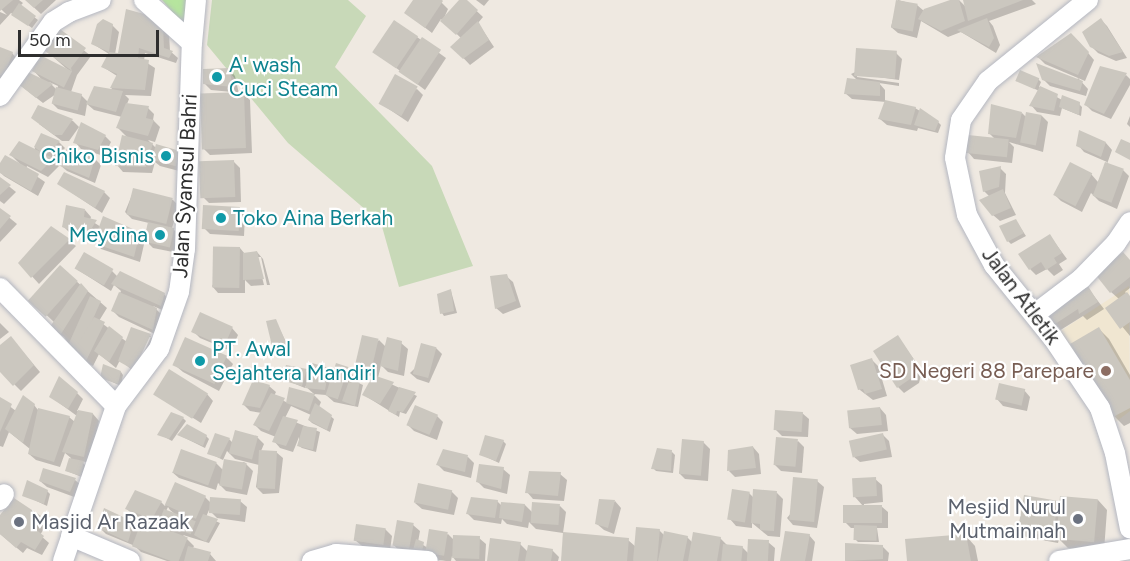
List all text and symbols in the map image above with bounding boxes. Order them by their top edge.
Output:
scale bar [21,18,162,56]
text: 50 m [29,29,71,51]
place label: A' wash Cuci Steam [229,52,338,102]
marker: A' wash Cuci Steam [210,70,224,84]
street label: Jalan Syamsul Bahri [168,93,202,279]
place label: Chiko Bisnis [41,143,154,169]
marker: Chiko Bisnis [159,149,173,163]
place label: Toko Aina Berkah [233,205,393,231]
marker: Toko Aina Berkah [214,211,228,225]
place label: Meydina [69,222,148,248]
marker: Meydina [153,228,167,242]
street label: Jalan Atletik [976,242,1066,350]
place label: PT. Awal Sejahtera Mandiri [212,336,376,386]
marker: PT. Awal Sejahtera Mandiri [193,354,207,368]
place label: SD Negeri 88 Parepare [879,358,1094,384]
marker: SD Negeri 88 Parepare [1099,364,1113,378]
place label: Mesjid Nurul Mutmainnah [948,494,1066,544]
place label: Masjid Ar Razaak [31,509,190,535]
marker: Mesjid Nurul Mutmainnah [1071,512,1085,526]
marker: Masjid Ar Razaak [12,515,26,529]

